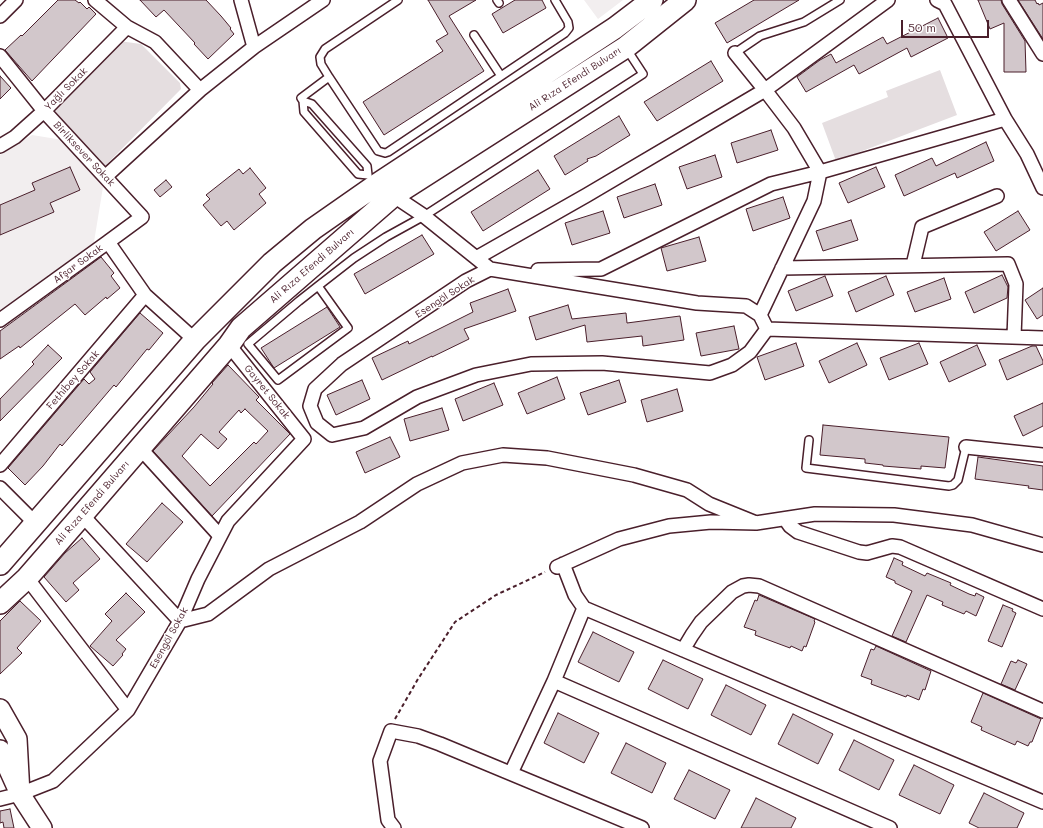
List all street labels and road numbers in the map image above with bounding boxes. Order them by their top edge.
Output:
street label: Ali Rıza Efendi Bulvarı [526,45,624,113]
street label: Yağlı Sokak [42,65,90,113]
street label: Birliksever Sokak [51,119,117,189]
street label: Ali Rıza Efendi Bulvarı [267,226,357,306]
street label: Afşar Sokak [51,242,105,286]
street label: Esengöl Sokak [413,273,477,321]
street label: Fethibey Sokak [44,348,102,412]
street label: Gayret Sokak [242,363,292,421]
street label: Ali Rıza Efendi Bulvarı [52,458,132,548]
street label: Esengöl Sokak [147,605,191,671]

